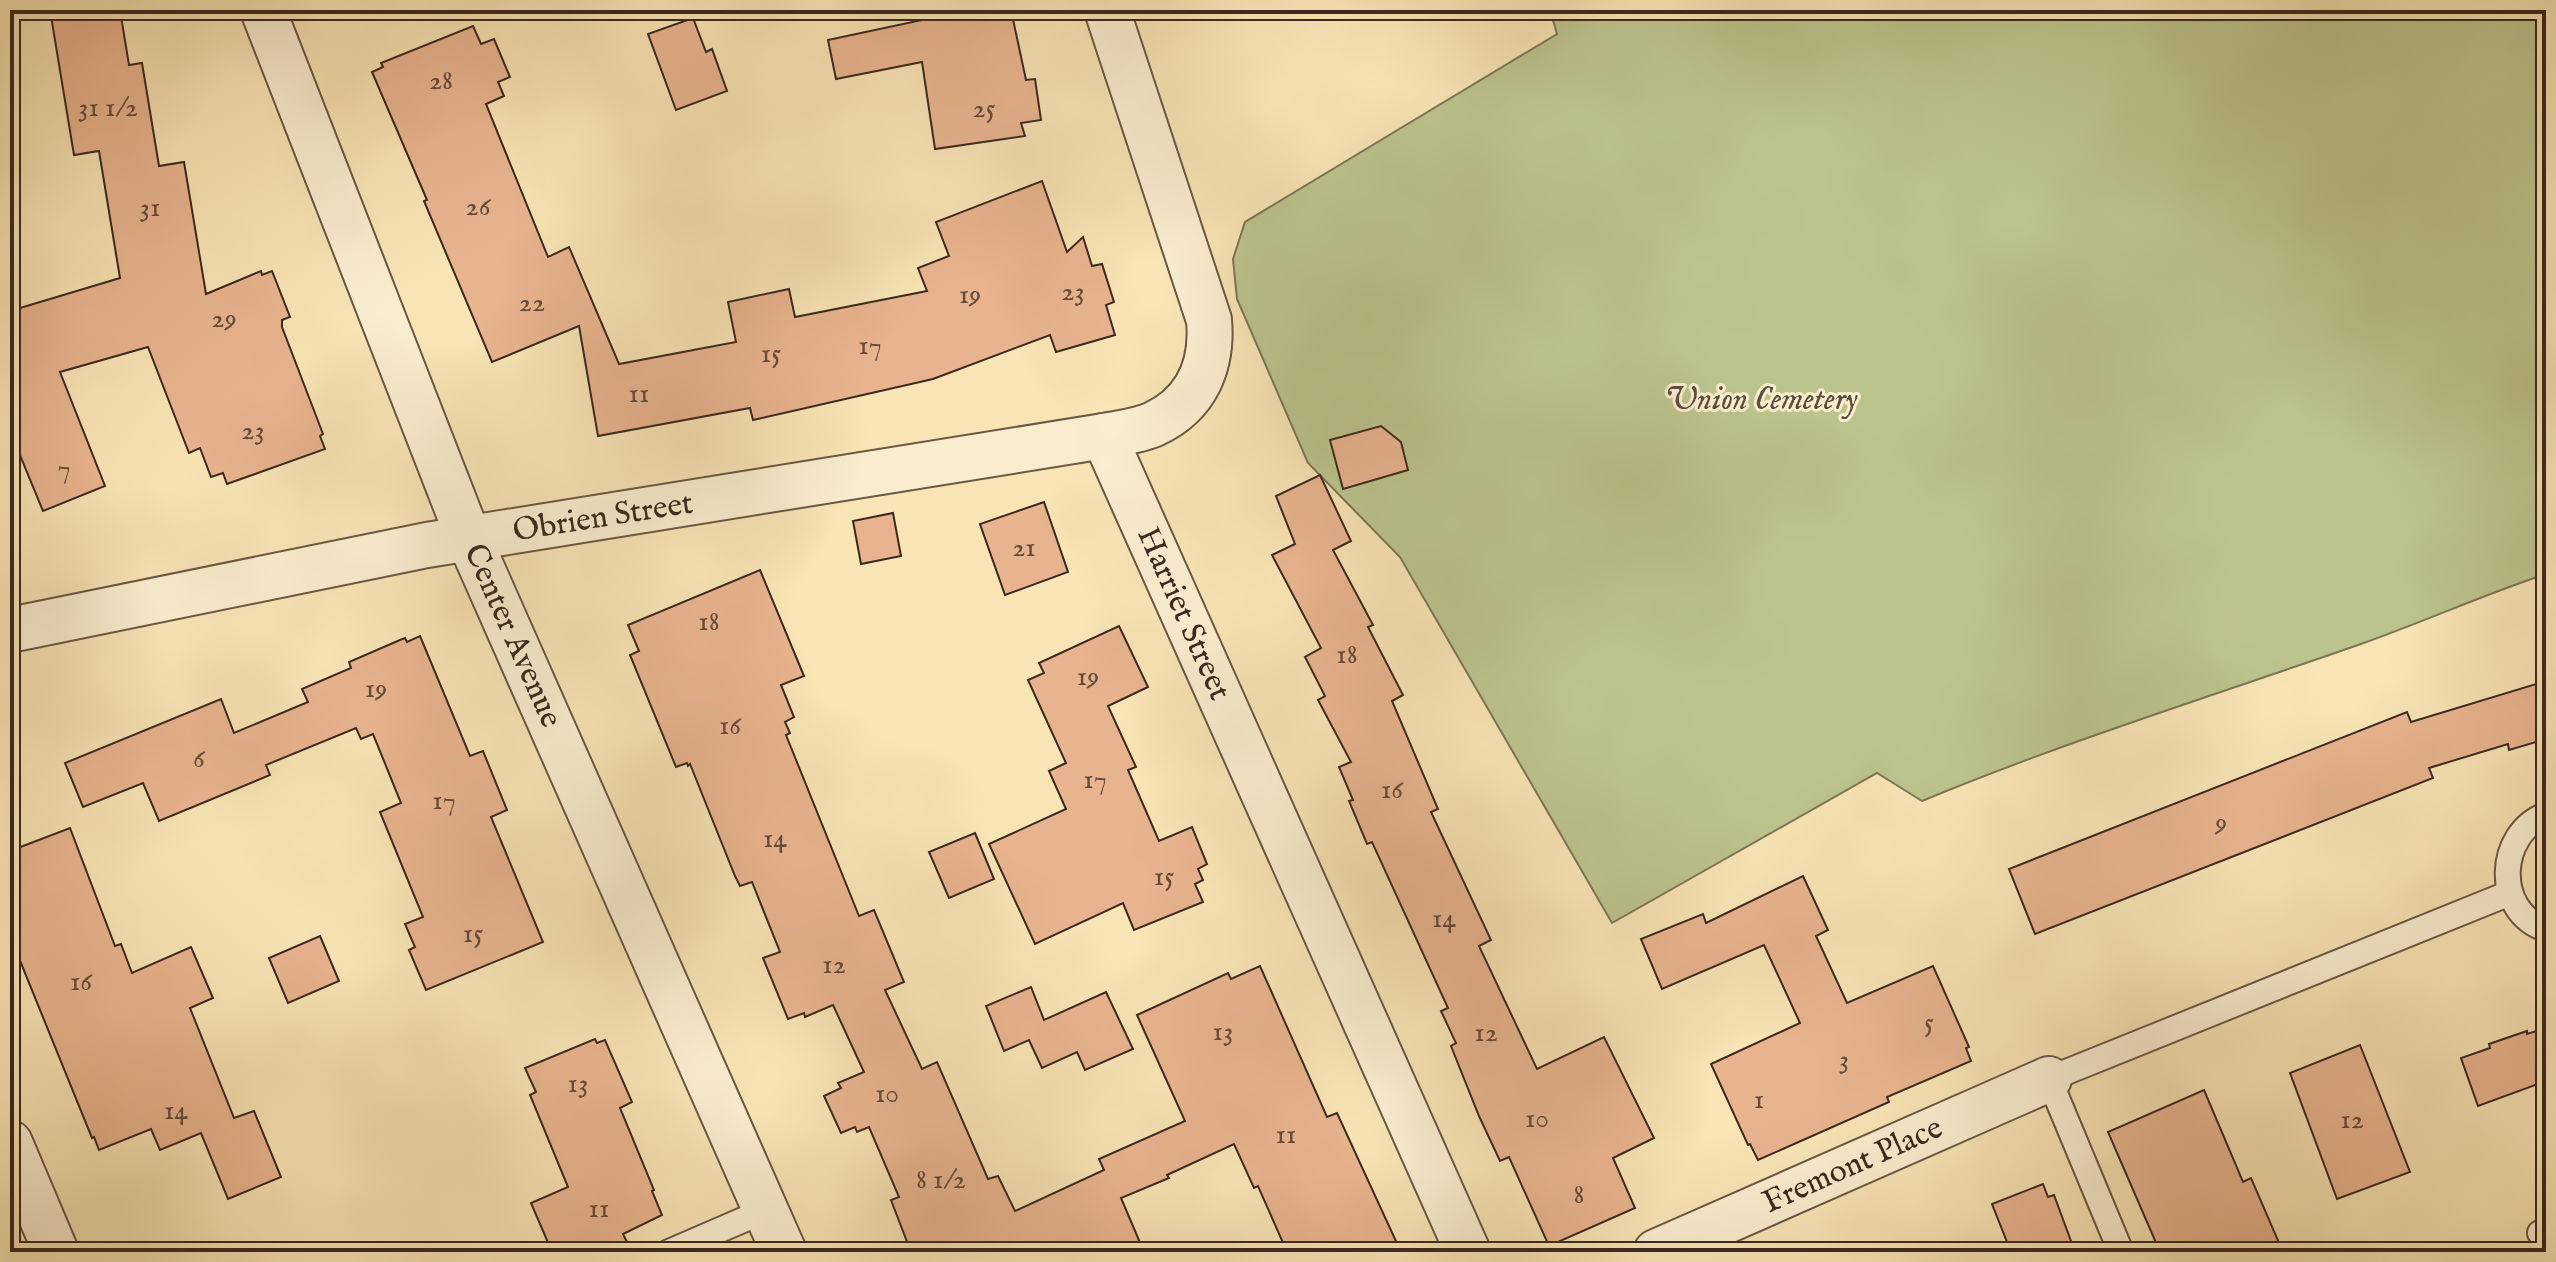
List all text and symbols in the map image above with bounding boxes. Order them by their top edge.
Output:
house number: 28 [429,64,453,99]
house number: 31 1/2 [78,91,138,126]
house number: 25 [972,92,996,127]
house number: 26 [466,190,492,225]
house number: 31 [140,191,160,226]
house number: 23 [1061,275,1085,310]
house number: 19 [959,278,981,313]
house number: 22 [519,286,545,321]
house number: 29 [211,302,237,337]
house number: 17 [858,329,882,364]
house number: 15 [761,337,781,372]
house number: 11 [629,377,649,412]
park label: Union Cemetery [1664,380,1859,421]
house number: 23 [241,414,265,449]
house number: 7 [57,452,71,487]
street label: Obrien Street [510,484,696,552]
street label: Harriet Street [1127,521,1239,707]
house number: 21 [1012,531,1036,566]
street label: Center Avenue [453,538,571,734]
house number: 18 [698,605,720,640]
house number: 18 [1336,638,1358,673]
house number: 19 [1077,660,1099,695]
house number: 19 [365,672,387,707]
house number: 16 [719,709,742,744]
house number: 6 [193,742,206,777]
house number: 17 [1083,763,1107,798]
house number: 16 [1381,773,1404,808]
house number: 17 [432,784,456,819]
house number: 9 [2214,806,2227,841]
house number: 14 [763,822,787,857]
house number: 15 [1154,860,1174,895]
house number: 14 [1432,902,1456,937]
house number: 15 [463,917,483,952]
house number: 12 [822,948,846,983]
house number: 16 [70,965,93,1000]
house number: 5 [1924,1006,1934,1041]
house number: 13 [1213,1015,1233,1050]
house number: 12 [1474,1016,1498,1051]
house number: 3 [1839,1043,1849,1078]
house number: 13 [568,1067,588,1102]
house number: 10 [875,1077,899,1112]
house number: 1 [1754,1083,1764,1118]
house number: 14 [164,1094,188,1129]
house number: 10 [1525,1102,1549,1137]
house number: 12 [2340,1103,2364,1138]
street label: Fremont Place [1757,1108,1949,1224]
house number: 11 [1276,1118,1296,1153]
house number: 8 1/2 [916,1163,966,1198]
house number: 8 [1574,1178,1584,1213]
house number: 11 [589,1192,609,1227]

